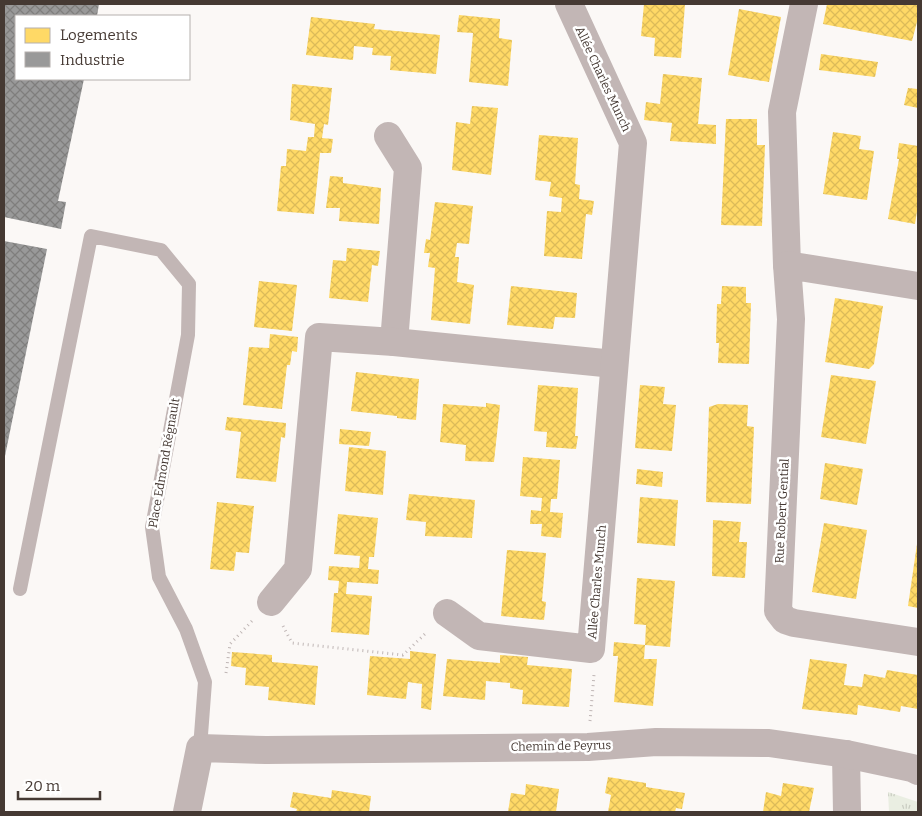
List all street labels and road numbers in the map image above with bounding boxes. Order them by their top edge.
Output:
street label: Allée Charles Munch [572,24,634,134]
street label: Place Edmond Régnault [146,396,182,529]
street label: Rue Robert Gential [772,458,792,564]
street label: Allée Charles Munch [585,524,609,640]
street label: Chemin de Peyrus [511,738,612,754]

